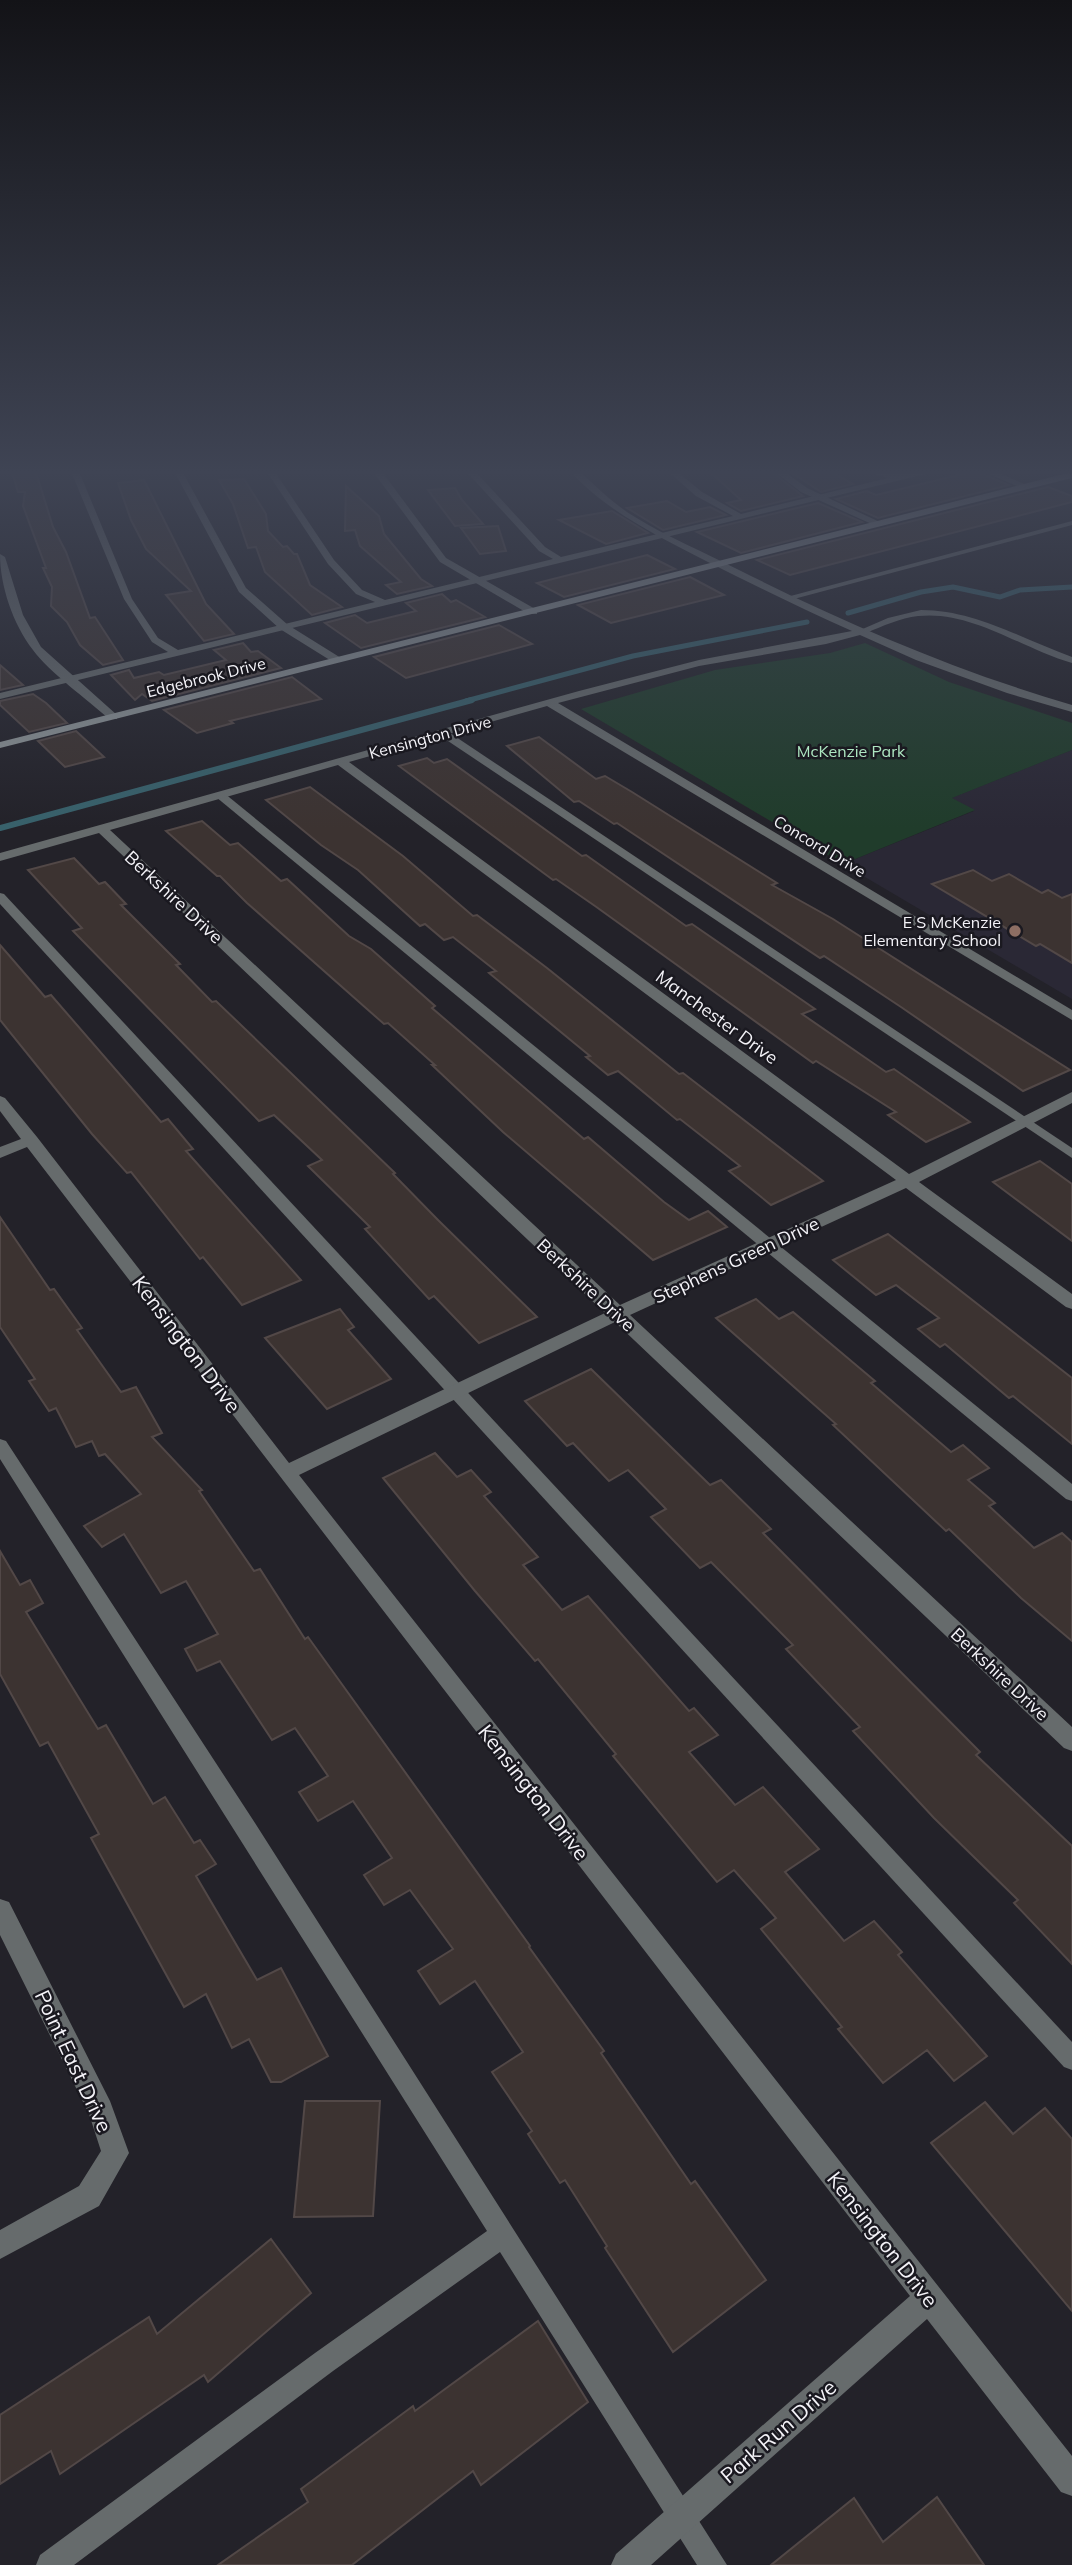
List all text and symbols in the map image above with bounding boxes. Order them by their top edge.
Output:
street label: Edgebrook Drive [144,653,268,701]
street label: Kensington Drive [367,711,493,763]
park label: McKenzie Park [797,741,906,761]
street label: Concord Drive [770,811,870,881]
street label: Berkshire Drive [120,846,228,948]
place label: E S McKenzie Elementary School [863,912,1001,950]
marker: E S McKenzie Elementary School [1007,923,1023,939]
street label: Manchester Drive [651,965,783,1069]
street label: Stephens Green Drive [649,1211,823,1309]
street label: Berkshire Drive [532,1234,640,1336]
street label: Kensington Drive [127,1270,247,1418]
street label: Berkshire Drive [946,1623,1054,1725]
street label: Kensington Drive [473,1719,595,1865]
street label: Point East Drive [30,1986,118,2136]
street label: Kensington Drive [822,2166,944,2312]
street label: Park Run Drive [715,2374,841,2488]

